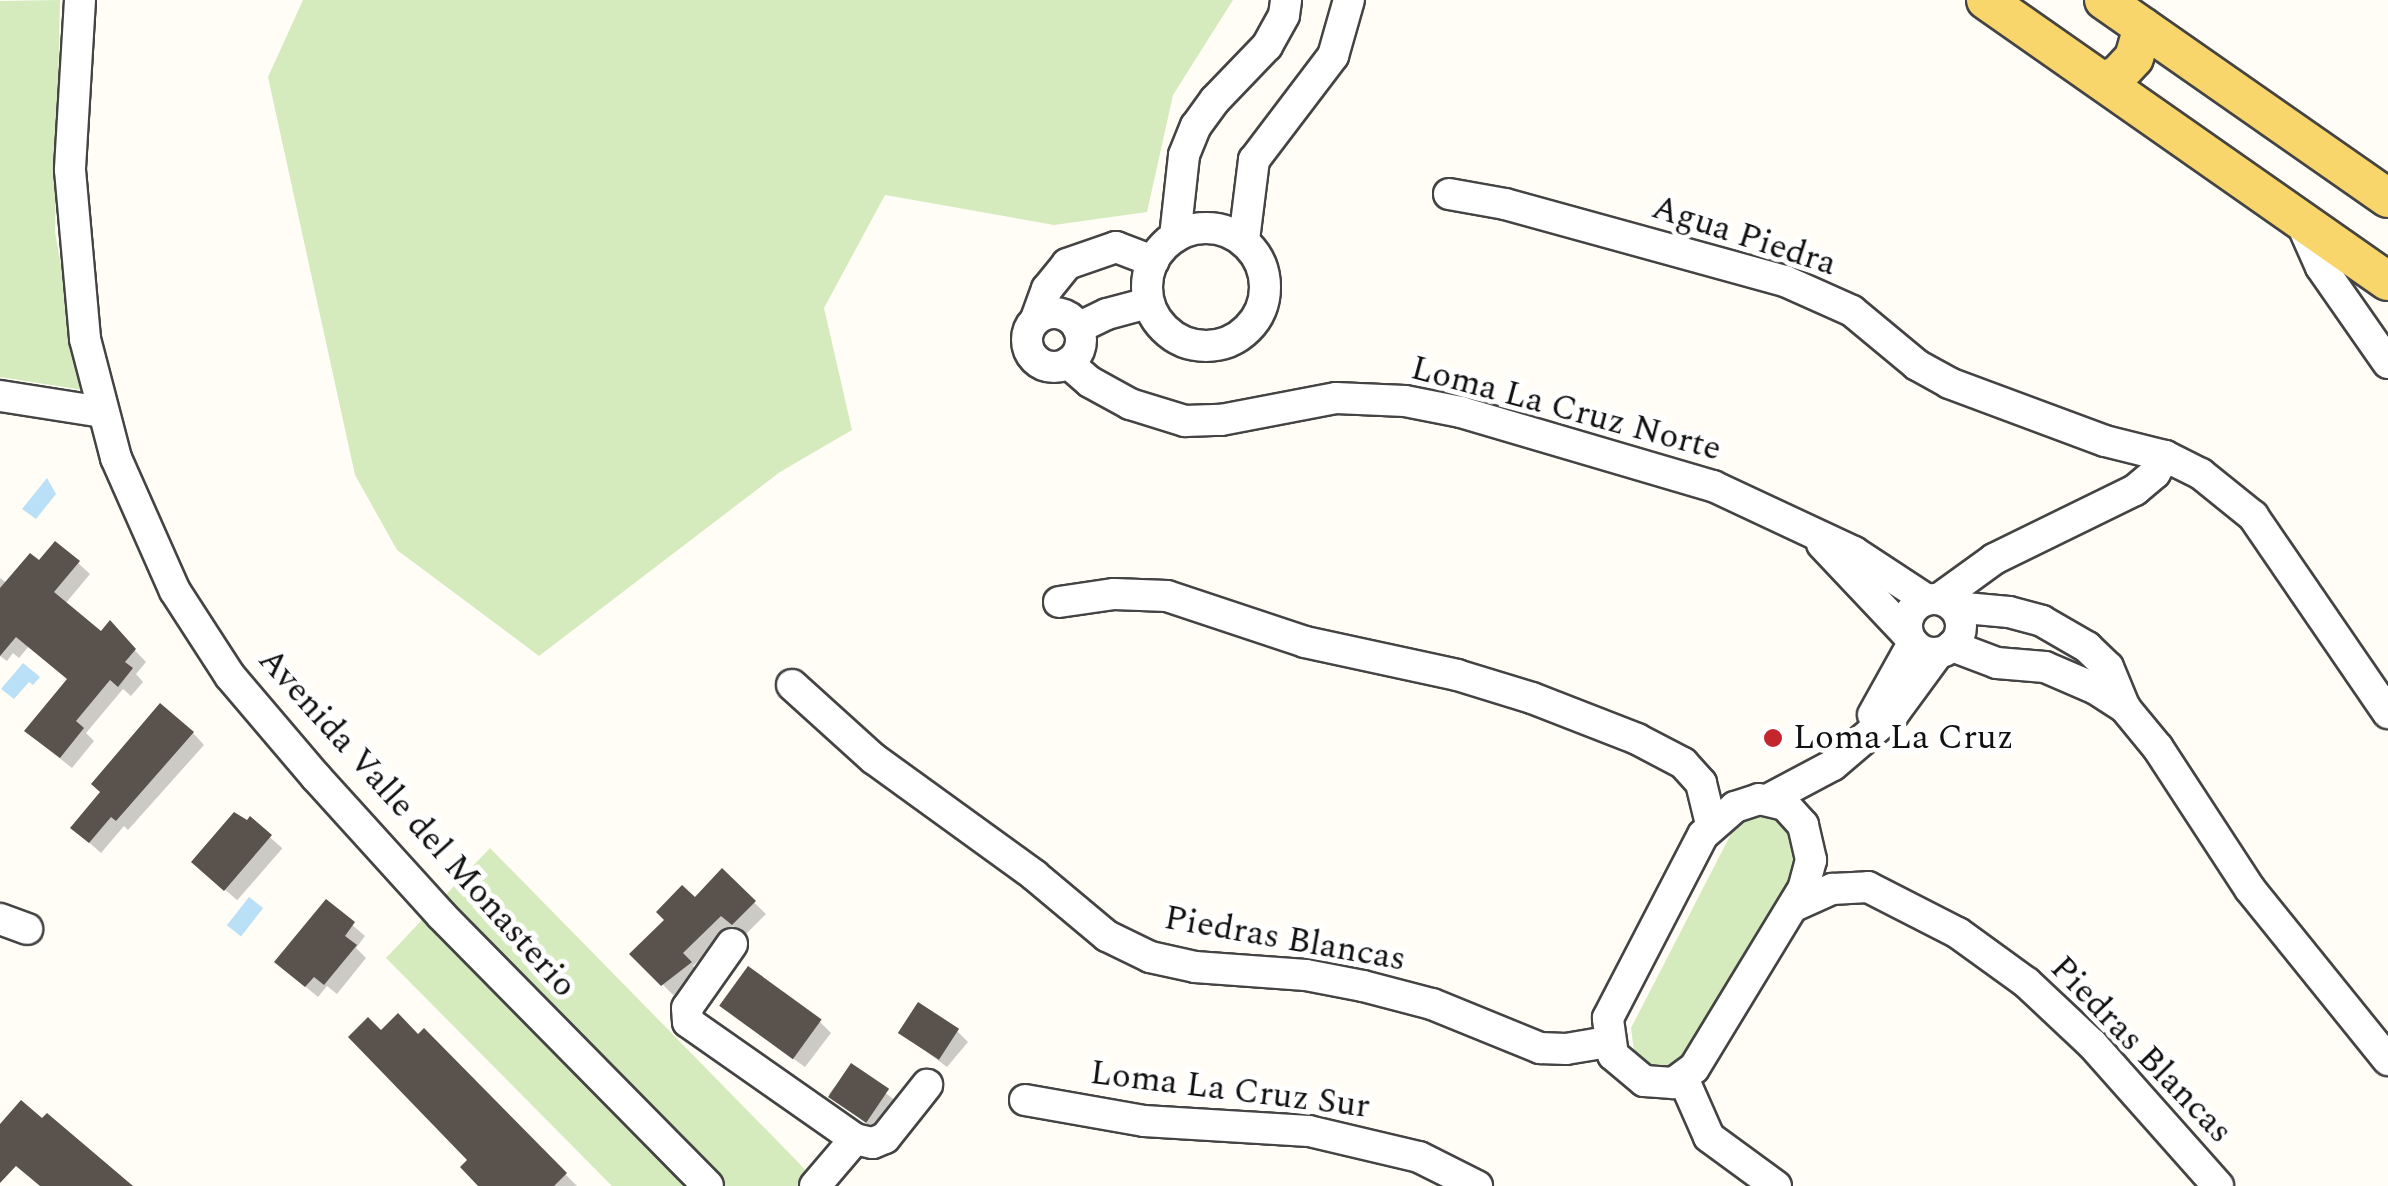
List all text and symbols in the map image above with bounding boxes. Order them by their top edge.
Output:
street label: Agua Piedra [1647,186,1841,286]
street label: Loma La Cruz Norte [1406,347,1726,471]
street label: Avenida Valle del Monasterio [249,640,585,1006]
place label: Loma La Cruz [1793,717,2014,759]
marker: Loma La Cruz [1762,727,1784,749]
street label: Piedras Blancas [1161,897,1409,981]
street label: Piedras Blancas [2041,947,2241,1153]
street label: Loma La Cruz Sur [1088,1052,1372,1128]

